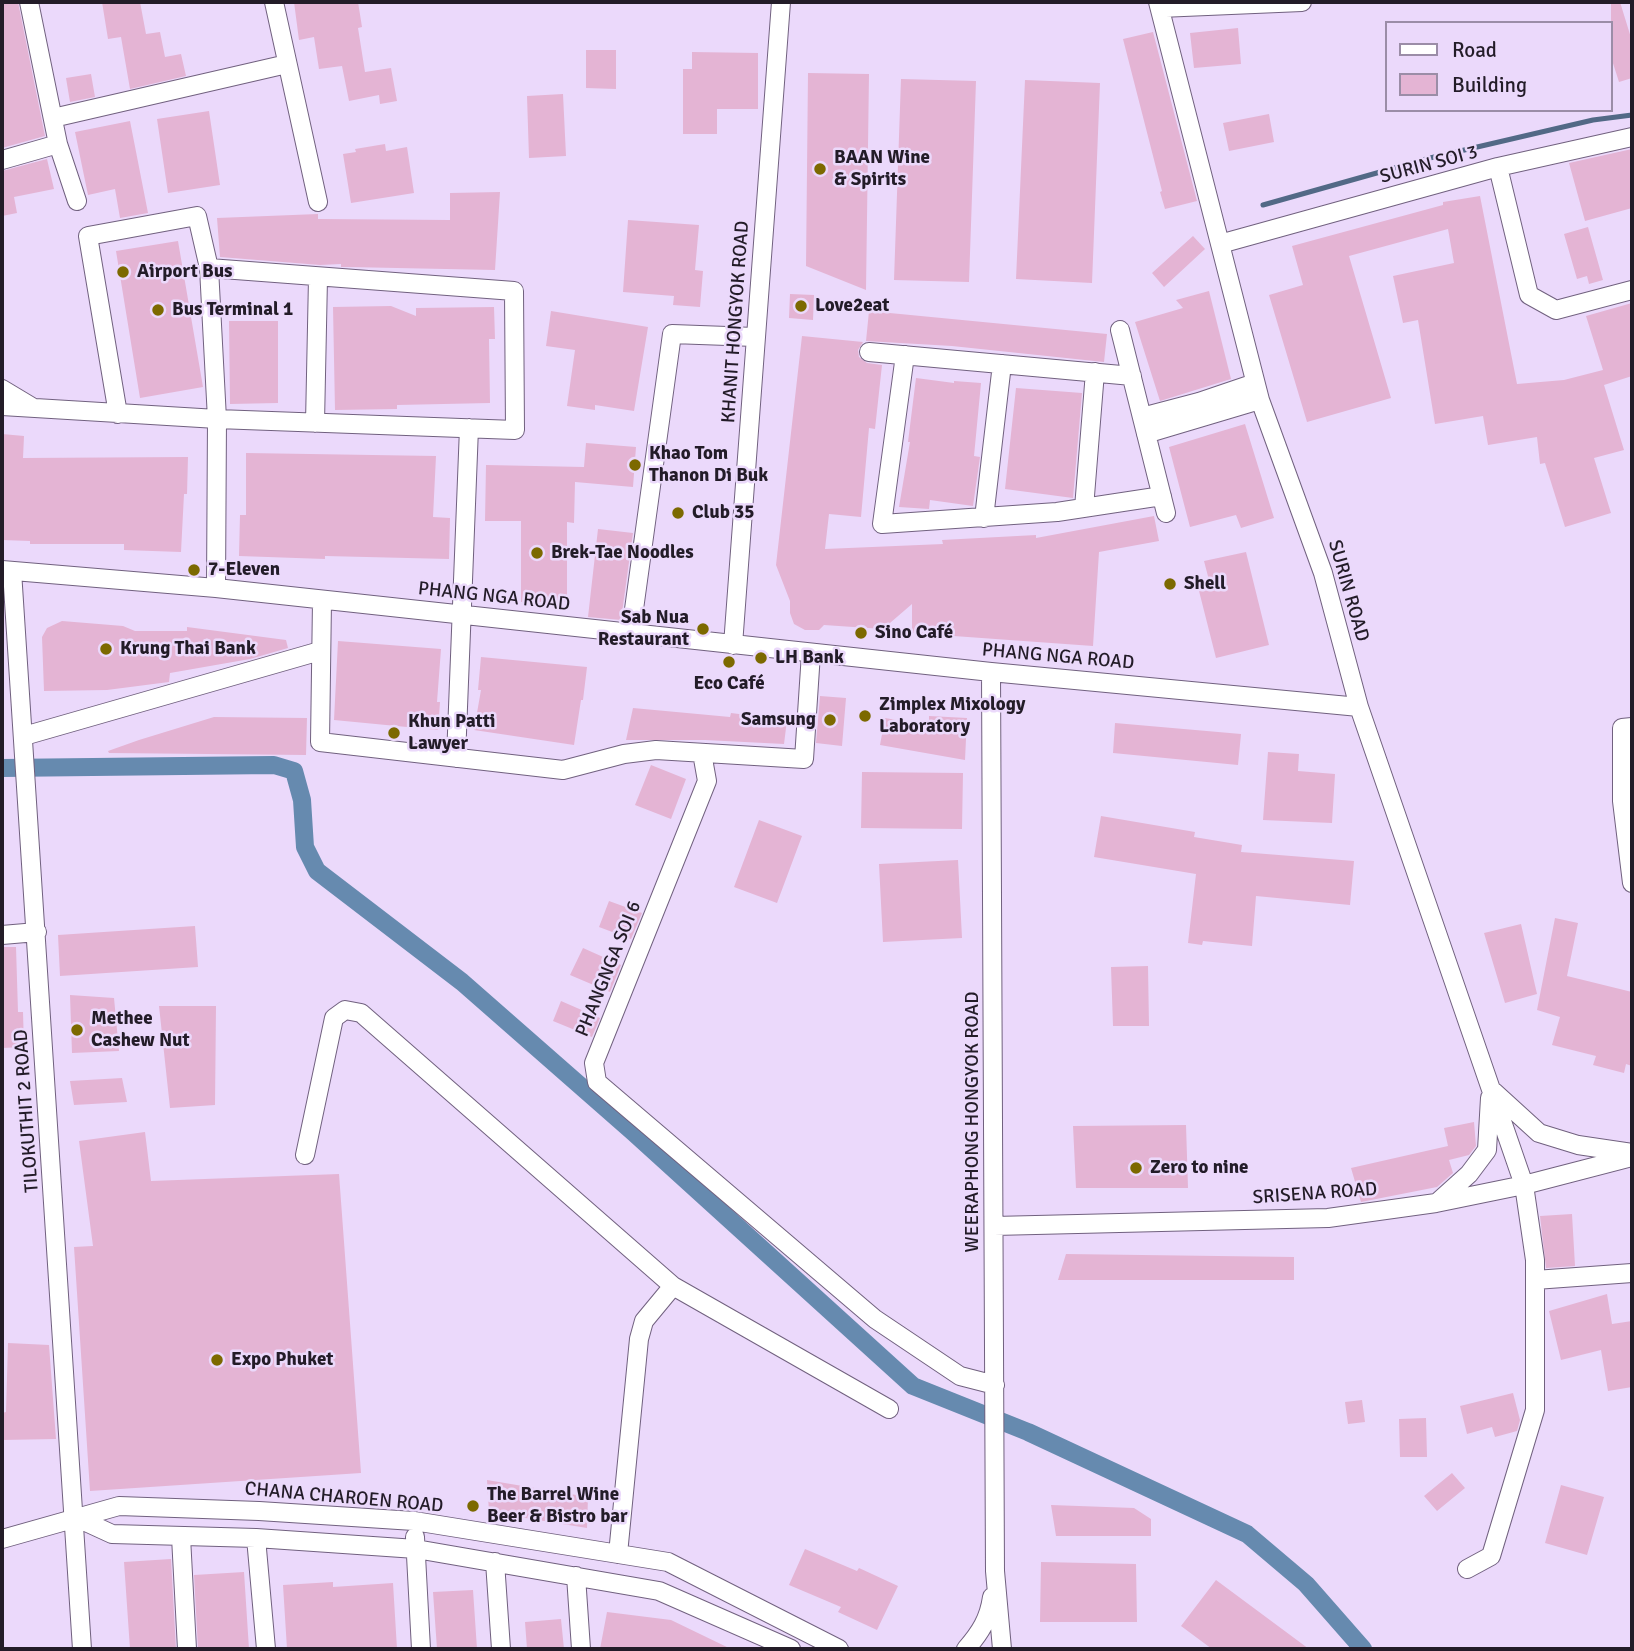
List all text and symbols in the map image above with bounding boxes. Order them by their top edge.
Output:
legend [1386,21,1613,112]
text: Road [1452,37,1497,63]
text: Building [1452,72,1527,98]
street label: SURIN SOI 3 [1378,141,1480,189]
place label: BAAN Wine & Spirits [834,147,930,191]
marker: BAAN Wine & Spirits [812,161,828,177]
street label: KHANIT HONGYOK ROAD [718,220,754,424]
place label: Airport Bus [137,261,233,283]
marker: Airport Bus [115,264,131,280]
place label: Love2eat [815,295,889,317]
marker: Love2eat [793,298,809,314]
place label: Bus Terminal 1 [172,299,293,321]
marker: Bus Terminal 1 [150,302,166,318]
place label: Khao Tom Thanon Di Buk [649,443,768,487]
marker: Khao Tom Thanon Di Buk [627,457,643,473]
place label: Club 35 [692,502,755,524]
marker: Club 35 [670,505,686,521]
street label: SURIN ROAD [1323,538,1373,644]
place label: Brek-Tae Noodles [551,542,694,564]
marker: Brek-Tae Noodles [529,545,545,561]
place label: 7-Eleven [208,559,280,581]
marker: 7-Eleven [186,562,202,578]
place label: Shell [1184,573,1226,595]
marker: Shell [1162,576,1178,592]
street label: PHANG NGA ROAD [417,578,571,616]
place label: Sab Nua Restaurant [598,607,689,651]
marker: Sab Nua Restaurant [695,621,711,637]
place label: Sino Café [875,622,953,644]
marker: Sino Café [853,625,869,641]
place label: Krung Thai Bank [120,638,256,660]
street label: PHANG NGA ROAD [981,639,1135,675]
marker: Krung Thai Bank [98,641,114,657]
place label: LH Bank [775,647,844,669]
marker: LH Bank [753,650,769,666]
marker: Eco Café [721,654,737,670]
place label: Eco Café [693,673,765,695]
place label: Zimplex Mixology Laboratory [879,694,1025,738]
marker: Zimplex Mixology Laboratory [857,708,873,724]
place label: Samsung [741,709,816,731]
place label: Khun Patti Lawyer [408,711,495,755]
marker: Samsung [822,712,838,728]
marker: Khun Patti Lawyer [386,725,402,741]
street label: PHANGNGA SOI 6 [571,898,647,1040]
street label: WEERAPHONG HONGYOK ROAD [962,992,984,1252]
place label: Methee Cashew Nut [91,1008,190,1052]
marker: Methee Cashew Nut [69,1022,85,1038]
street label: TILOKUTHIT 2 ROAD [10,1029,44,1193]
place label: Zero to nine [1150,1157,1249,1179]
marker: Zero to nine [1128,1160,1144,1176]
street label: SRISENA ROAD [1252,1178,1378,1210]
place label: Expo Phuket [231,1349,333,1371]
marker: Expo Phuket [209,1352,225,1368]
street label: CHANA CHAROEN ROAD [244,1478,444,1518]
place label: The Barrel Wine Beer & Bistro bar [487,1484,628,1528]
marker: The Barrel Wine Beer & Bistro bar [465,1498,481,1514]

